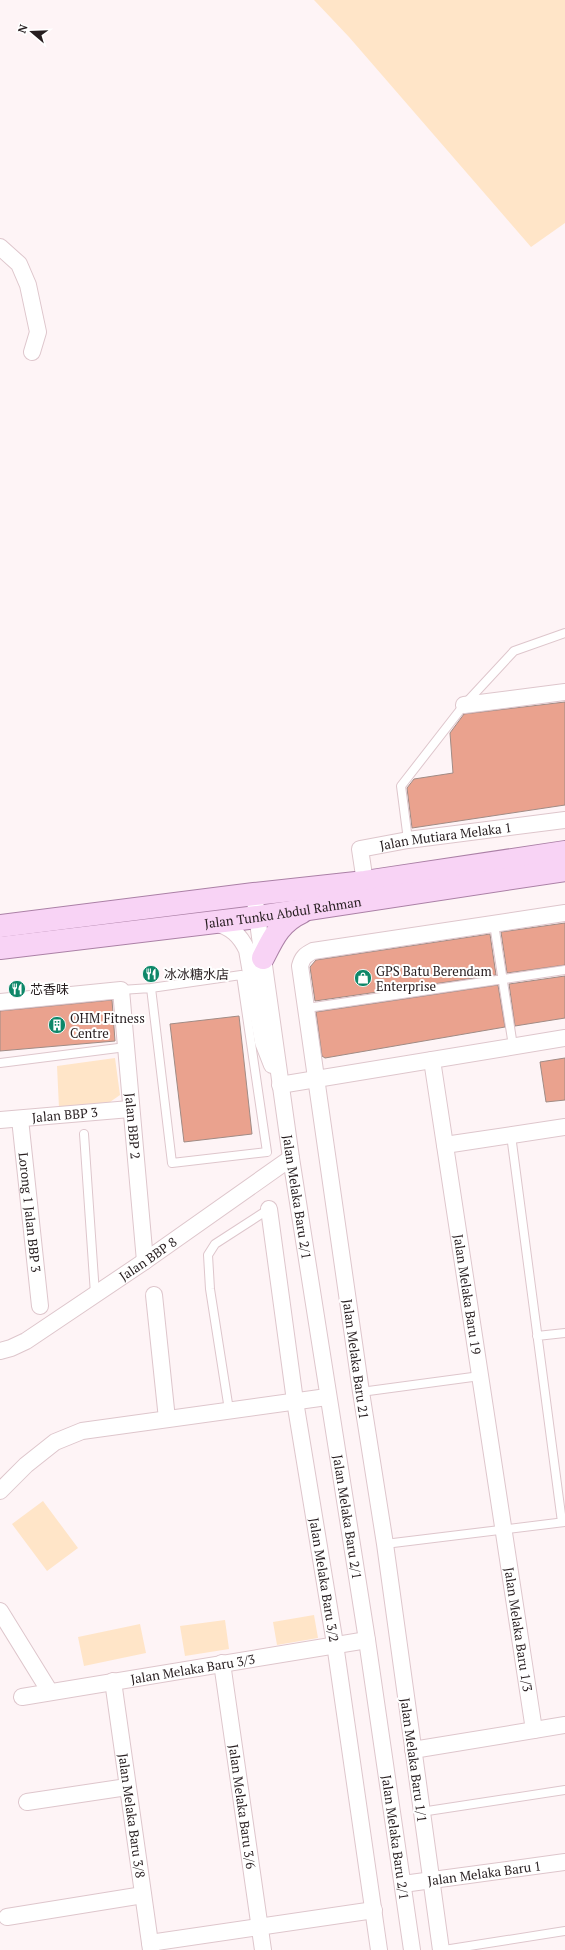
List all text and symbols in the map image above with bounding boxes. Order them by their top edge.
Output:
north arrow [12,12,52,52]
text: N [15,22,31,35]
street label: Jalan Mutiara Melaka 1 [378,818,513,854]
street label: Jalan Tunku Abdul Rahman [203,892,363,932]
place label: GPS Batu Berendam Enterprise [376,962,492,995]
restaurant icon: 冰冰糖水店 [141,964,161,984]
place label: 冰冰糖水店 [164,965,229,983]
shop icon: GPS Batu Berendam Enterprise [353,968,373,988]
restaurant icon: 芯香味 [7,979,27,999]
place label: 芯香味 [30,980,69,998]
place label: OHM Fitness Centre [70,1009,145,1042]
building icon: OHM Fitness Centre [47,1015,67,1035]
street label: Jalan BBP 2 [121,1092,145,1160]
street label: Jalan BBP 3 [31,1103,99,1126]
street label: Jalan Melaka Baru 2/1 [279,1133,316,1260]
street label: Lorong 1 Jalan BBP 3 [15,1152,45,1273]
street label: Jalan BBP 8 [116,1232,180,1285]
street label: Jalan Melaka Baru 19 [450,1233,486,1356]
street label: Jalan Melaka Baru 21 [339,1298,373,1420]
street label: Jalan Melaka Baru 2/1 [329,1453,366,1581]
street label: Jalan Melaka Baru 3/2 [305,1516,344,1643]
street label: Jalan Melaka Baru 1/3 [500,1566,537,1693]
street label: Jalan Melaka Baru 3/3 [129,1650,256,1688]
street label: Jalan Melaka Baru 1/1 [396,1697,432,1823]
street label: Jalan Melaka Baru 3/6 [225,1743,260,1870]
street label: Jalan Melaka Baru 3/8 [114,1752,150,1879]
street label: Jalan Melaka Baru 2/1 [378,1774,414,1901]
street label: Jalan Melaka Baru 1 [426,1856,542,1890]

